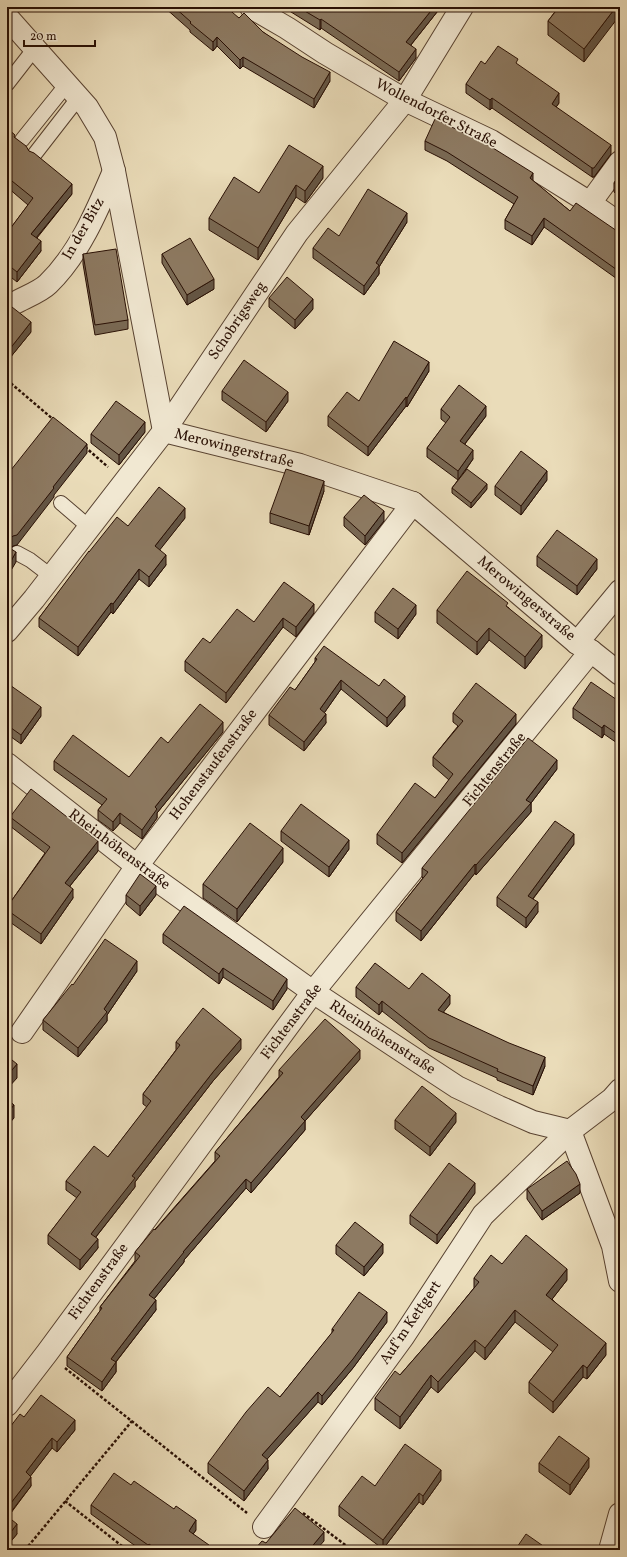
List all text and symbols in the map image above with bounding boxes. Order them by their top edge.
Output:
scale bar [24,22,95,48]
text: 20 m [30,29,57,45]
street label: Wollendorfer Straße [371,74,501,154]
street label: In der Bitz [58,194,110,264]
street label: Schobrigsweg [204,277,272,364]
street label: Merowingerstraße [172,424,296,474]
street label: Merowingerstraße [472,552,580,646]
street label: Hohenstaufenstraße [165,705,263,825]
street label: Fichtenstraße [458,728,532,812]
street label: Rheinhöhenstraße [64,805,174,895]
street label: Fichtenstraße [256,980,328,1064]
street label: Rheinhöhenstraße [325,996,439,1080]
street label: Fichtenstraße [64,1239,134,1325]
street label: Auf'm Kettgert [375,1277,447,1369]

